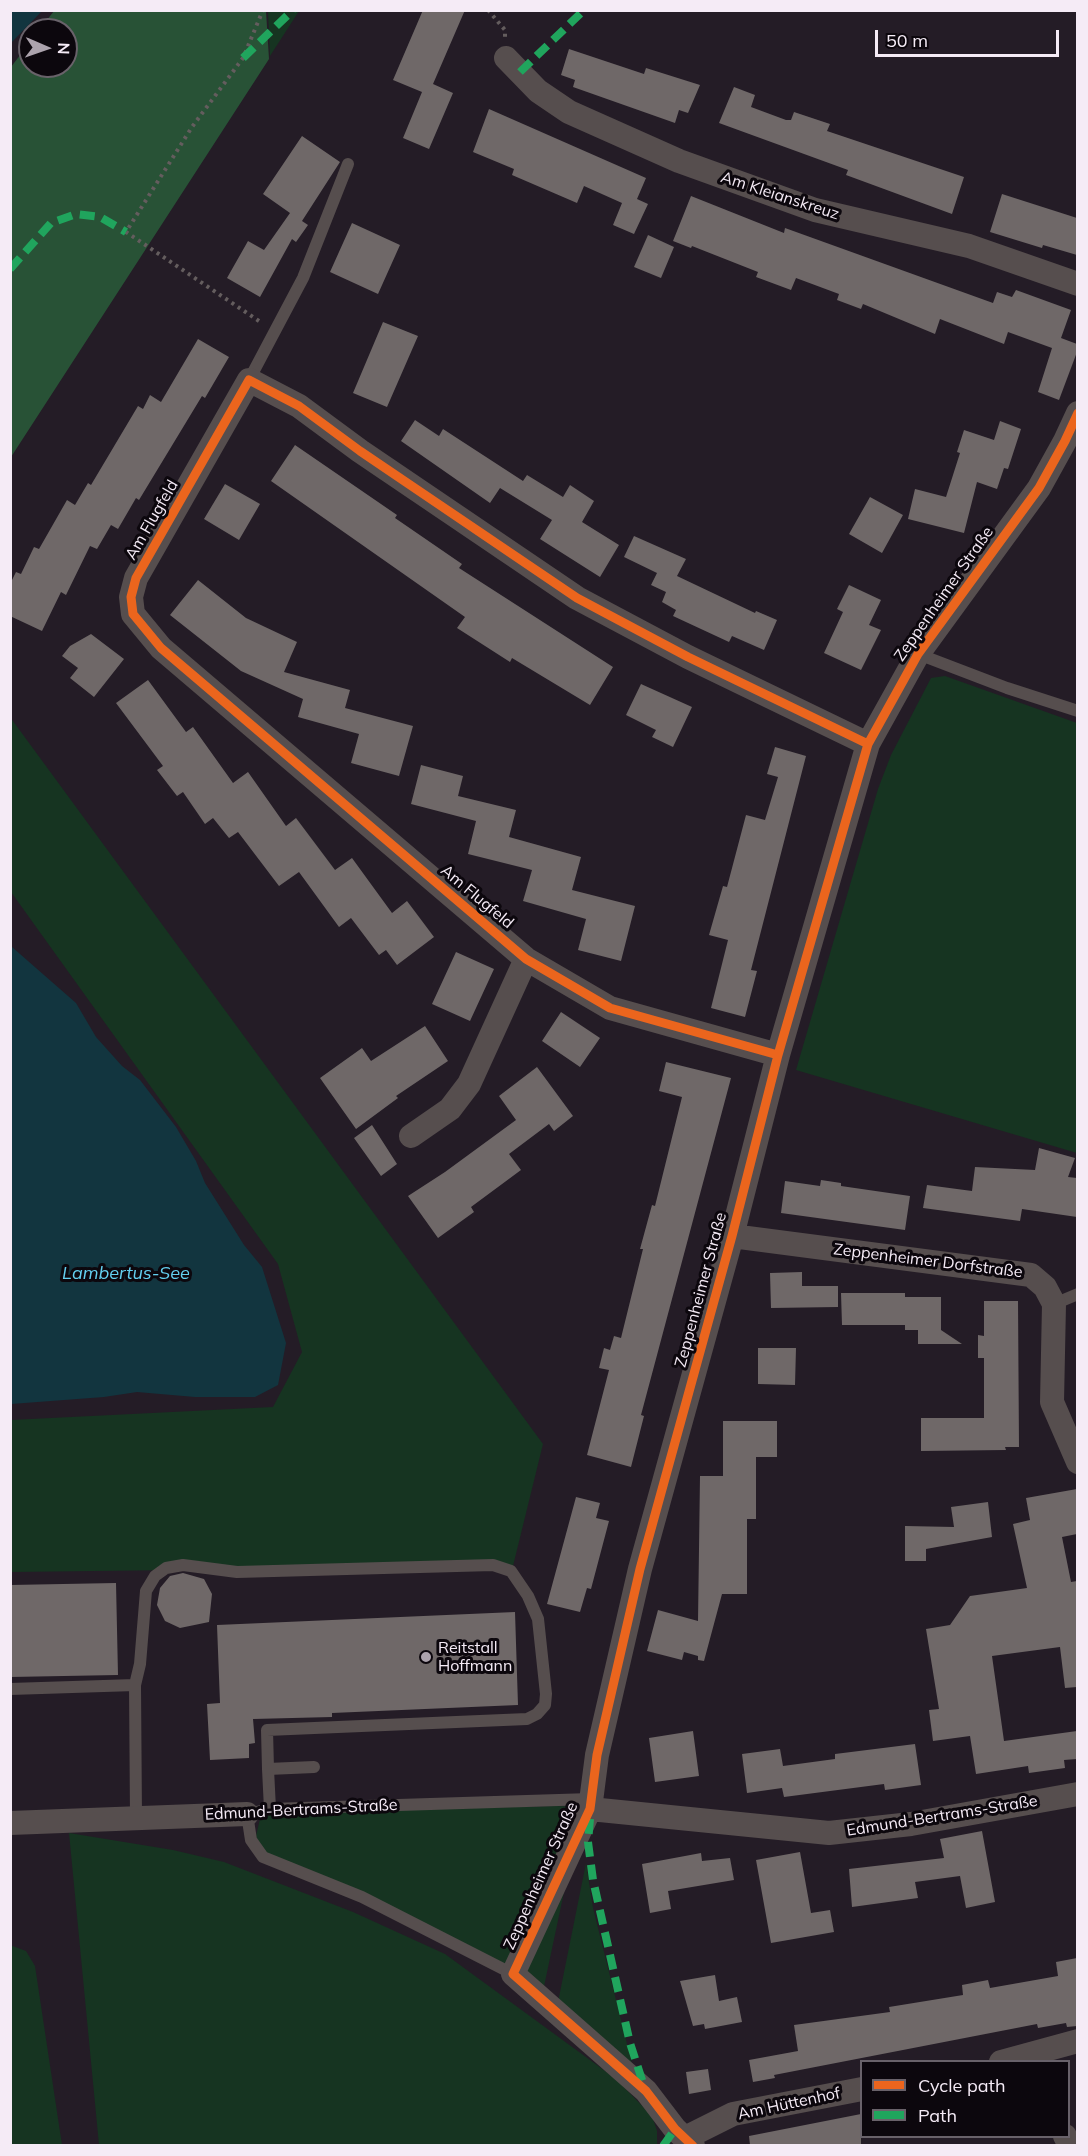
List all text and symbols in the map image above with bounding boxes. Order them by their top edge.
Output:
north arrow [18,18,78,78]
scale bar [878,18,1062,56]
text: 50 m [886,29,928,52]
text: N [54,42,74,55]
street label: Am Kleianskreuz [718,168,842,224]
street label: Am Flugfeld [121,477,183,563]
street label: Zeppenheimer Straße [890,523,998,665]
street label: Am Flugfeld [437,861,517,933]
street label: Zeppenheimer Straße [671,1210,731,1370]
street label: Zeppenheimer Dorfstraße [832,1240,1024,1282]
water label: Lambertus-See [62,1263,190,1285]
place label: Reitstall Hoffmann [438,1638,512,1676]
marker: Reitstall Hoffmann [419,1650,433,1664]
street label: Edmund-Bertrams-Straße [845,1791,1039,1841]
street label: Edmund-Bertrams-Straße [204,1795,398,1825]
street label: Zeppenheimer Straße [500,1799,582,1953]
legend [860,2060,1070,2138]
text: Cycle path [918,2074,1005,2097]
street label: Am Hüttenhof [736,2084,842,2124]
text: Path [918,2104,957,2127]

